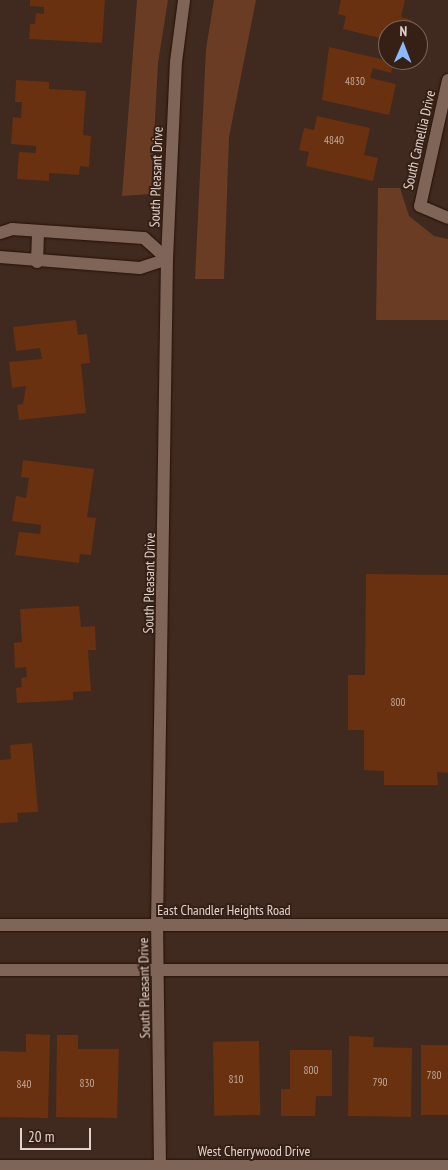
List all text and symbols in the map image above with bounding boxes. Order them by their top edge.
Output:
north arrow [378,20,428,70]
text: N [399,22,407,40]
house number: 4830 [345,74,365,88]
street label: South Camellia Drive [399,89,439,191]
street label: South Pleasant Drive [146,126,166,228]
house number: 4840 [324,133,344,147]
street label: South Pleasant Drive [140,532,158,634]
house number: 800 [391,695,405,709]
street label: East Chandler Heights Road [157,902,291,918]
street label: South Pleasant Drive [135,937,153,1039]
house number: 800 [304,1063,318,1077]
house number: 780 [427,1068,441,1082]
house number: 810 [229,1072,243,1086]
house number: 790 [373,1075,387,1089]
house number: 830 [80,1076,94,1090]
house number: 840 [17,1077,31,1091]
scale bar [22,1118,94,1150]
text: 20 m [28,1127,54,1146]
street label: West Cherrywood Drive [198,1143,310,1159]

